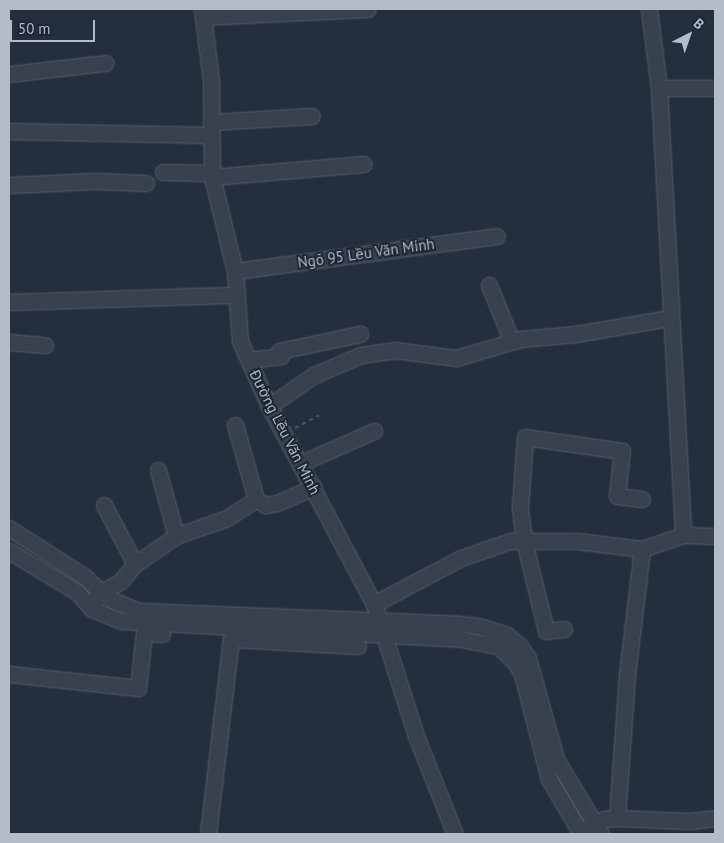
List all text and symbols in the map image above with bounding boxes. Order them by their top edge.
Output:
scale bar [12,10,98,42]
north arrow [664,10,714,60]
text: B [690,14,708,33]
text: 50 m [18,19,51,38]
street label: Ngõ 95 Lều Văn Minh [296,234,436,272]
street label: Đường Lều Văn Minh [246,366,324,498]

